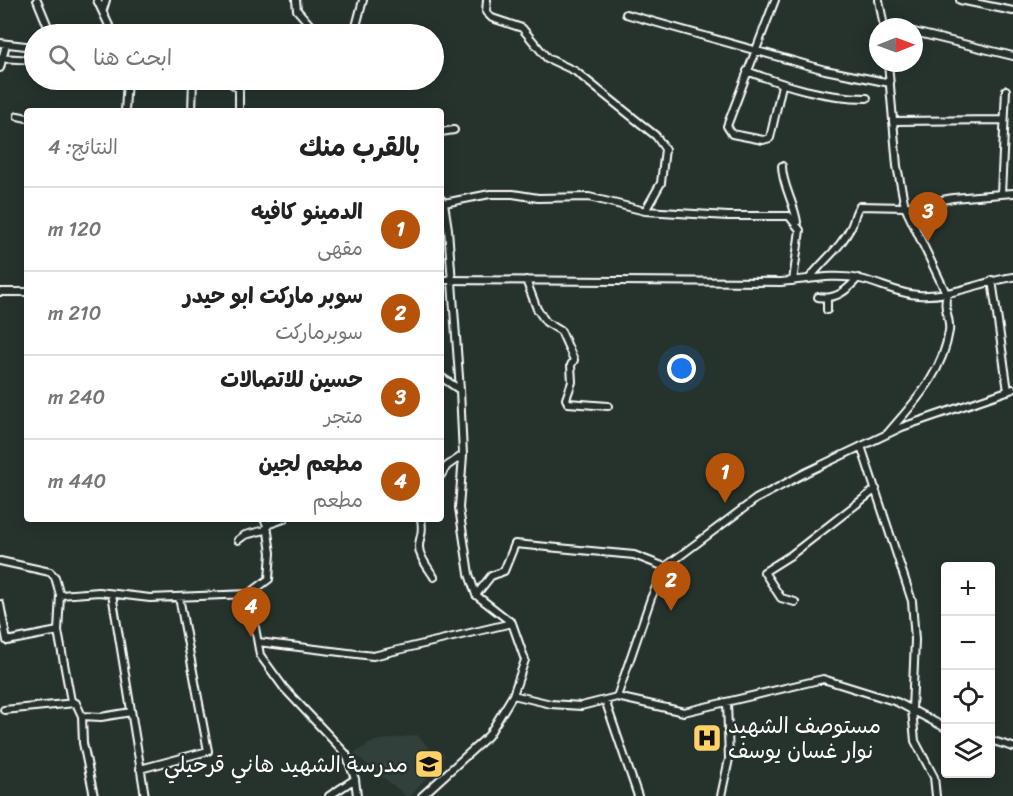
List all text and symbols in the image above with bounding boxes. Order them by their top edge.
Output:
north arrow [869,18,923,72]
search box [24,24,444,90]
text: ابحث هنا [93,38,172,77]
icon: search [45,41,78,74]
text: بالقرب منك [299,124,420,170]
text: النتائج: 4 [48,130,118,165]
text: الدمينو كافيه [251,192,363,231]
pin: 3 [908,192,948,242]
text: 120 m [48,212,101,247]
text: 1 [396,212,405,247]
text: مقهى [317,231,363,266]
text: سوبر ماركت ابو حيدر [183,276,363,315]
text: 210 m [48,296,101,331]
text: 2 [395,296,406,331]
text: سوبرماركت [275,315,363,350]
your location [667,354,696,383]
text: حسين للاتصالات [220,360,363,399]
text: 240 m [48,380,105,415]
text: 3 [395,380,406,415]
text: متجر [324,399,363,434]
text: مطعم لجين [258,444,363,483]
pin: 1 [706,454,744,503]
text: 440 m [48,464,106,499]
text: 4 [394,464,407,499]
text: مطعم [312,483,363,518]
pin: 2 [652,562,690,611]
map controls [941,562,995,778]
button: + [941,562,995,616]
pin: 4 [232,588,270,637]
button: − [941,616,995,670]
button: locate [941,670,995,724]
place label: مستوصف الشهيد نوار غسان يوسف [728,706,881,770]
hospital icon: مستوصف الشهيد نوار غسان يوسف [691,722,723,754]
button: layers [941,724,995,778]
place label: مدرسة الشهيد هاني قرحيلي [164,745,408,784]
school or university icon: مدرسة الشهيد هاني قرحيلي [413,748,445,780]

